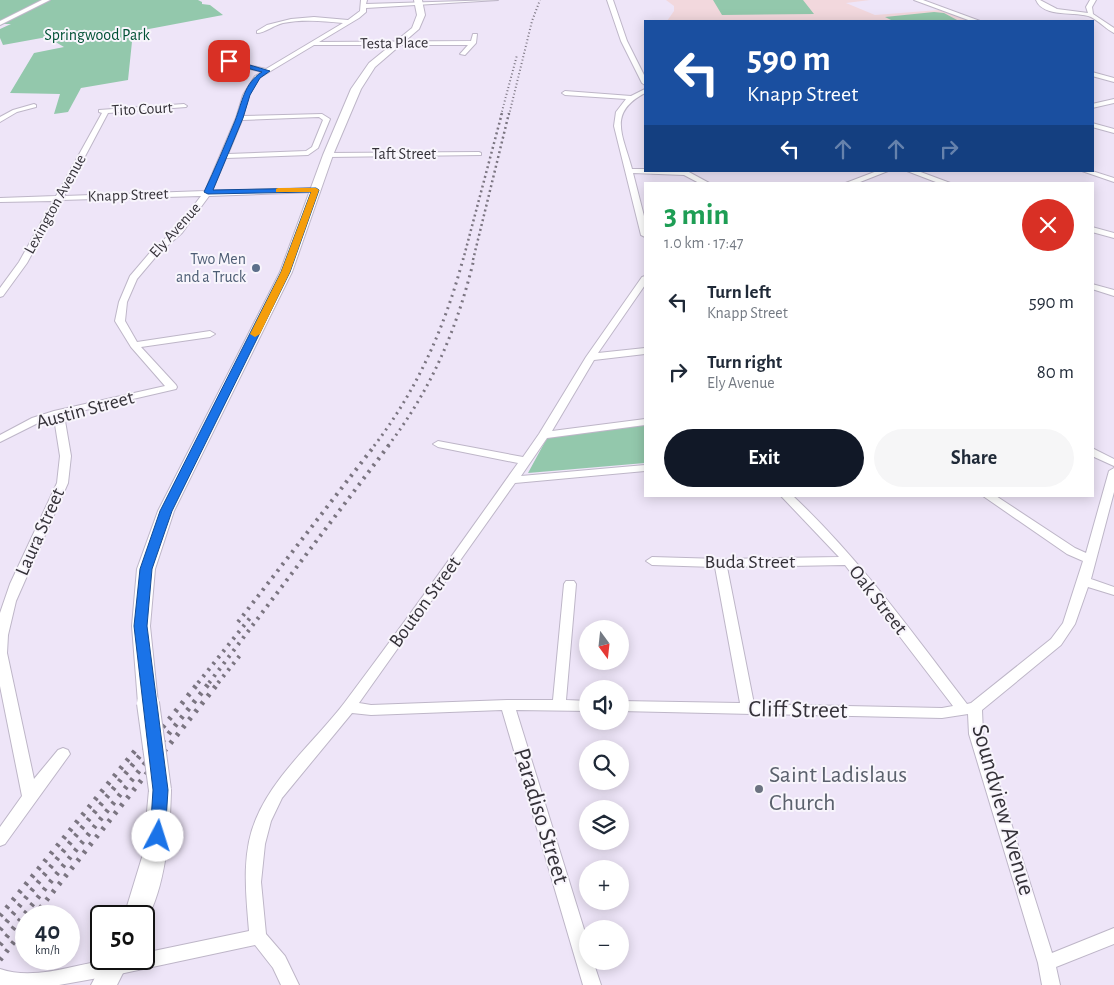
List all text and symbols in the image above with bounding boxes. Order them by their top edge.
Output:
park label: Springwood Park [44,27,150,43]
street label: Testa Place [360,34,428,52]
pin [208,40,250,82]
icon: left [664,40,729,105]
text: 590 m [747,42,831,77]
icon: arrive [215,47,243,75]
text: Knapp Street [747,83,858,105]
street label: Tito Court [111,99,173,119]
icon: left [776,135,804,163]
icon: ahead [829,135,857,163]
icon: ahead [882,135,910,163]
icon: right [935,135,963,163]
street label: Taft Street [372,146,436,162]
street label: Lexington Avenue [21,152,89,256]
street label: Knapp Street [87,186,169,204]
street label: Ely Avenue [146,199,204,261]
button: close [1022,199,1074,251]
text: 3 min [664,200,729,230]
text: 1.0 km · 17:47 [664,235,744,251]
place label: Two Men and a Truck [176,251,247,285]
marker: Two Men and a Truck [250,262,262,274]
text: Turn left [707,283,771,302]
icon: left [664,288,692,316]
text: 590 m [1029,293,1074,312]
text: Knapp Street [707,305,788,321]
text: Turn right [707,353,782,372]
icon: right [664,358,692,386]
text: 80 m [1037,363,1074,382]
text: Ely Avenue [707,375,775,391]
street label: Austin Street [34,387,137,433]
button: Exit [664,429,864,487]
button: Share [874,429,1074,487]
street label: Laura Street [12,485,68,579]
street label: Bouton Street [385,552,465,651]
street label: Buda Street [705,552,796,572]
street label: Oak Street [845,562,911,639]
north arrow [579,620,629,670]
map controls [579,620,629,970]
button: sound [579,680,629,730]
street label: Cliff Street [748,697,848,723]
street label: Soundview Avenue [967,722,1039,898]
button: search [579,740,629,790]
street label: Paradiso Street [509,745,573,887]
place label: Saint Ladislaus Church [769,763,907,815]
marker: Saint Ladislaus Church [753,783,765,795]
button: layers [579,800,629,850]
position arrow [131,809,183,861]
button: + [579,860,629,910]
speed limit sign: 50 [90,905,155,970]
text: 40 [35,919,60,944]
button: − [579,920,629,970]
text: km/h [35,944,60,956]

